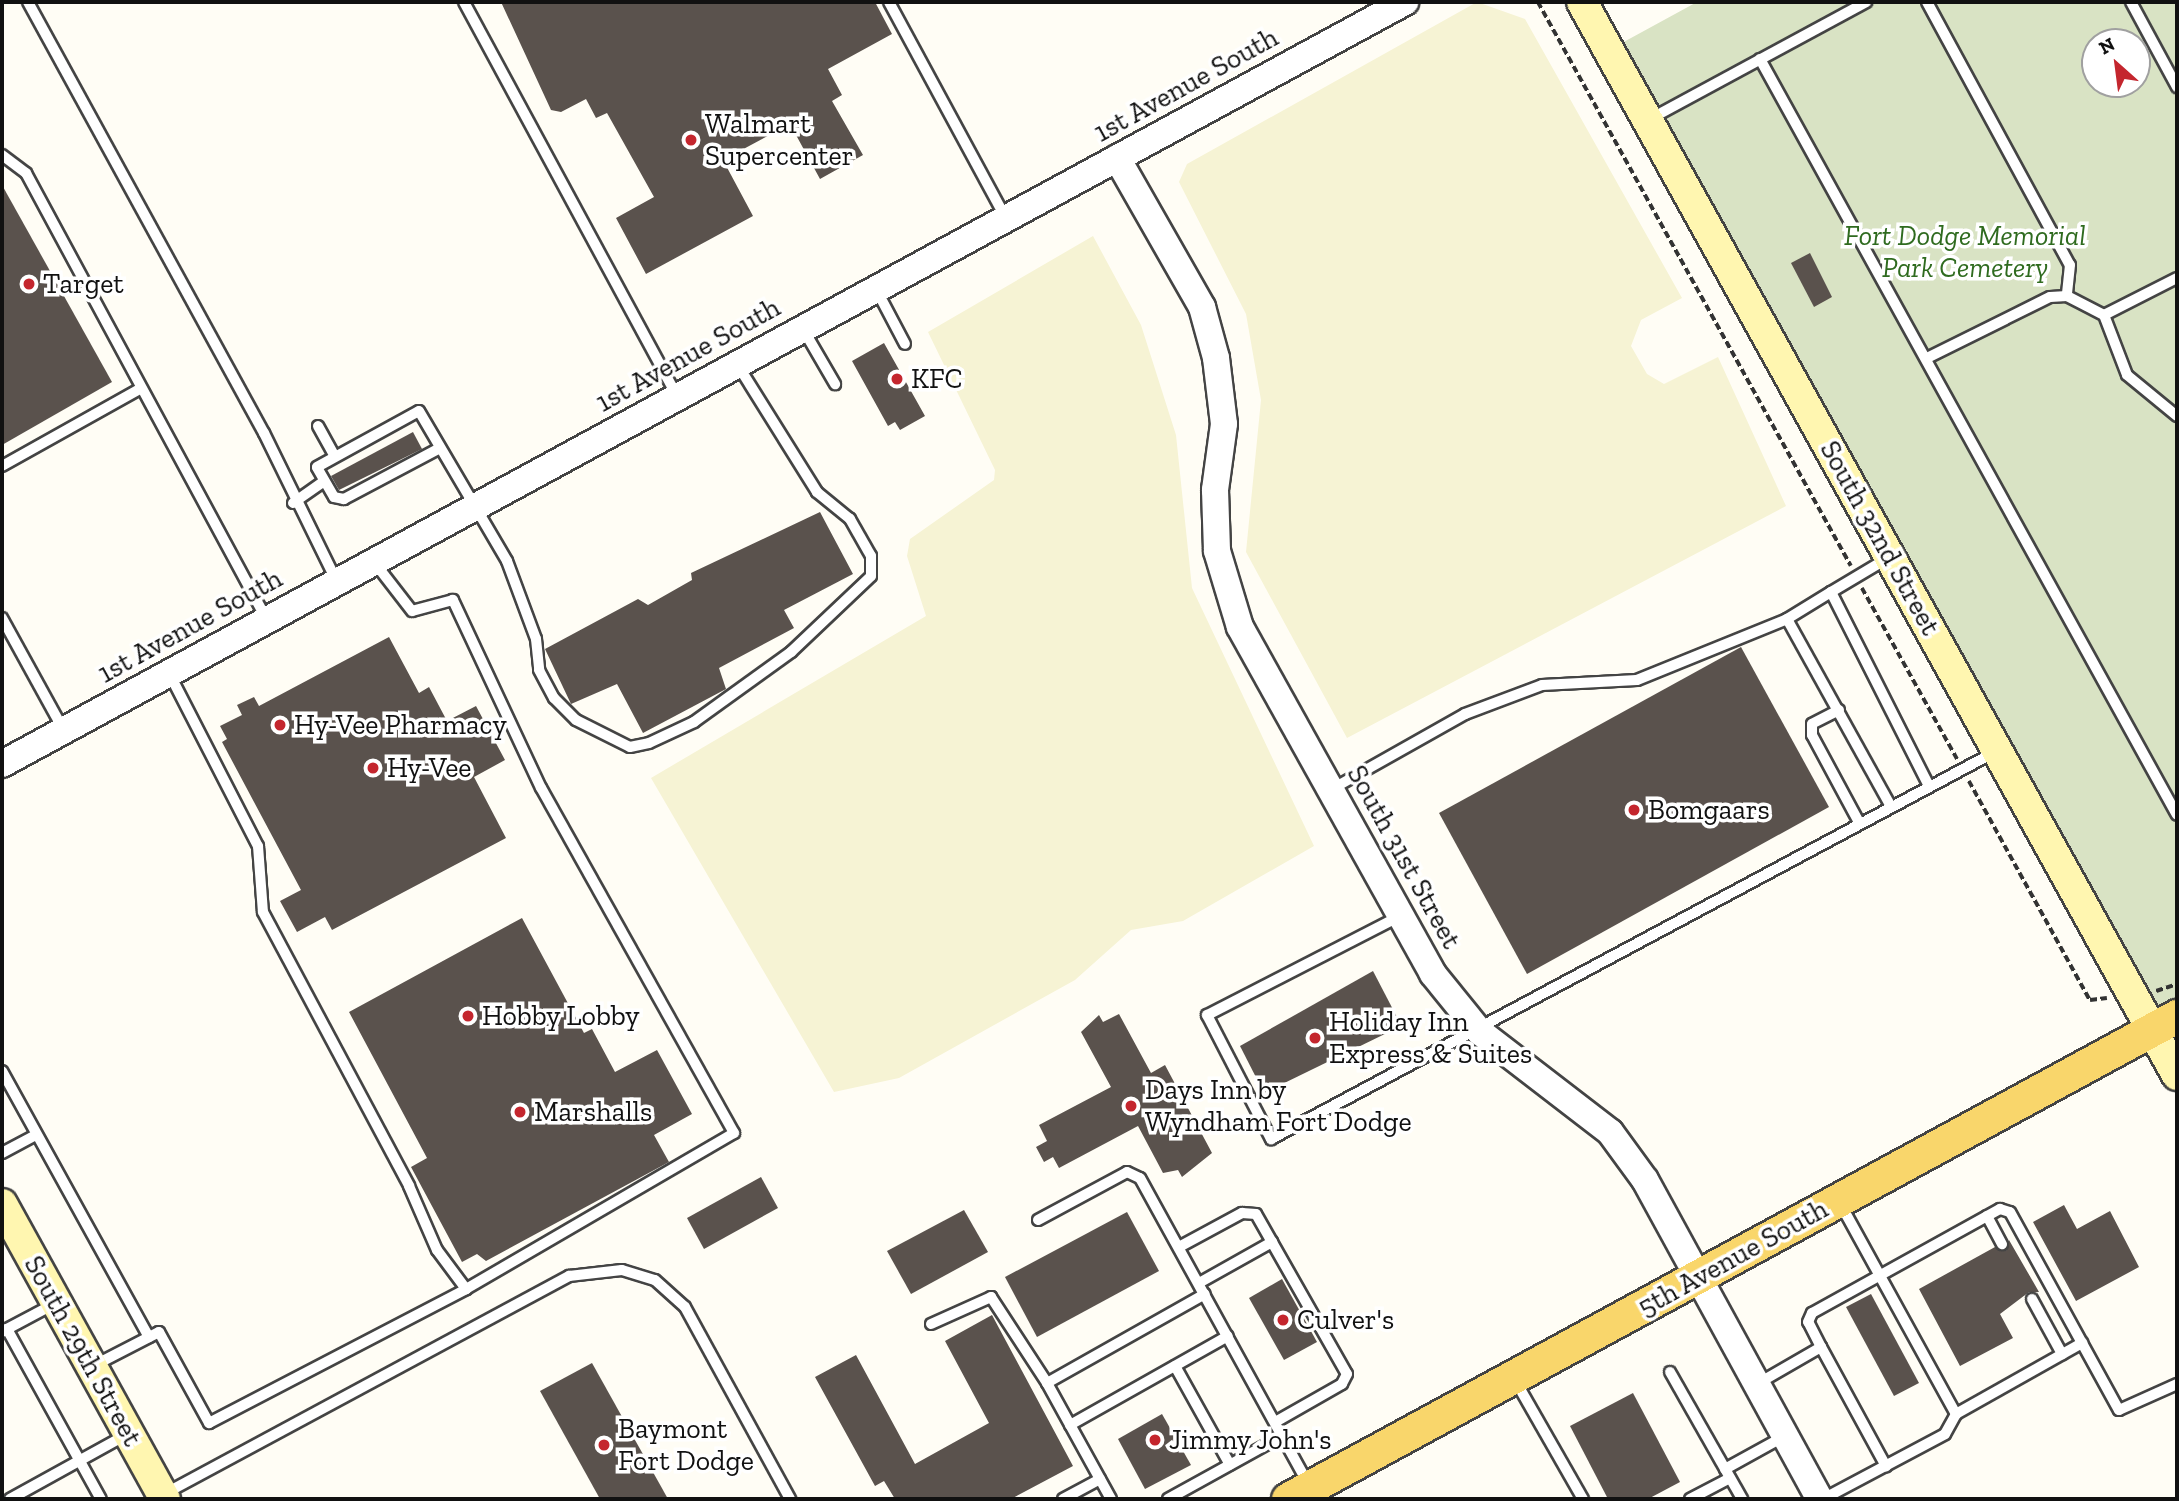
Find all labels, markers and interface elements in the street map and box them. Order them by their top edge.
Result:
street label: 1st Avenue South [1088,20,1284,150]
north arrow [2081,28,2151,98]
text: N [2095,32,2119,59]
place label: Walmart Supercenter [705,107,853,173]
marker: Walmart Supercenter [683,132,699,148]
park label: Fort Dodge Memorial Park Cemetery [1844,219,2086,285]
place label: Target [43,267,124,301]
marker: Target [21,276,37,292]
street label: 1st Avenue South [590,290,786,420]
place label: KFC [911,362,963,396]
marker: KFC [889,371,905,387]
street label: South 32nd Street [1813,435,1947,641]
street label: 1st Avenue South [92,561,288,691]
place label: Hy-Vee Pharmacy [294,708,507,742]
marker: Hy-Vee Pharmacy [272,717,288,733]
place label: Hy-Vee [387,751,471,785]
street label: South 31st Street [1340,759,1468,955]
marker: Hy-Vee [365,760,381,776]
place label: Bomgaars [1648,793,1770,827]
marker: Bomgaars [1626,802,1642,818]
place label: Hobby Lobby [482,999,640,1033]
place label: Holiday Inn Express & Suites [1329,1005,1532,1071]
marker: Hobby Lobby [460,1008,476,1024]
marker: Holiday Inn Express & Suites [1307,1030,1323,1046]
place label: Days Inn by Wyndham Fort Dodge [1145,1073,1412,1139]
place label: Marshalls [534,1095,652,1129]
marker: Days Inn by Wyndham Fort Dodge [1123,1098,1139,1114]
marker: Marshalls [512,1104,528,1120]
street label: 5th Avenue South [1632,1192,1834,1324]
street label: South 29th Street [17,1250,149,1452]
place label: Culver's [1297,1303,1394,1337]
marker: Culver's [1275,1312,1291,1328]
place label: Baymont Fort Dodge [618,1412,754,1478]
place label: Jimmy John's [1169,1423,1333,1457]
marker: Jimmy John's [1147,1432,1163,1448]
marker: Baymont Fort Dodge [596,1437,612,1453]

